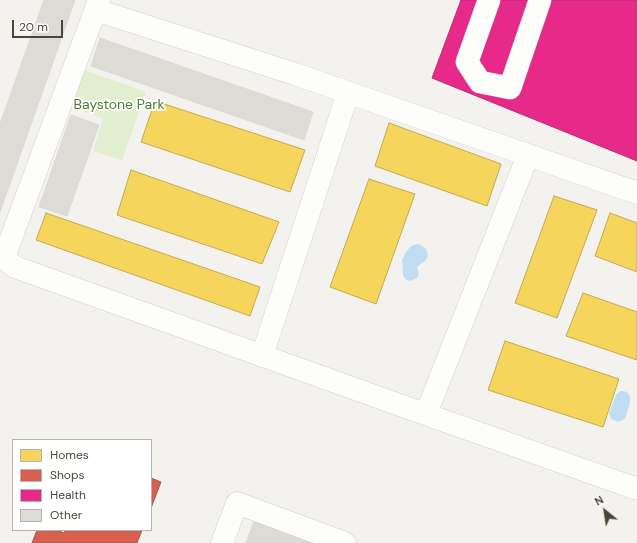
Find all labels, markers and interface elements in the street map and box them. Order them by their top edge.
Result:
scale bar [14,12,65,38]
text: 20 m [19,19,48,35]
park label: Baystone Park [74,97,164,113]
legend [12,439,152,531]
text: Homes [50,447,89,463]
text: Shops [50,467,85,483]
text: Health [50,487,86,503]
north arrow [585,491,625,531]
text: N [592,493,606,509]
text: Other [50,507,82,523]

